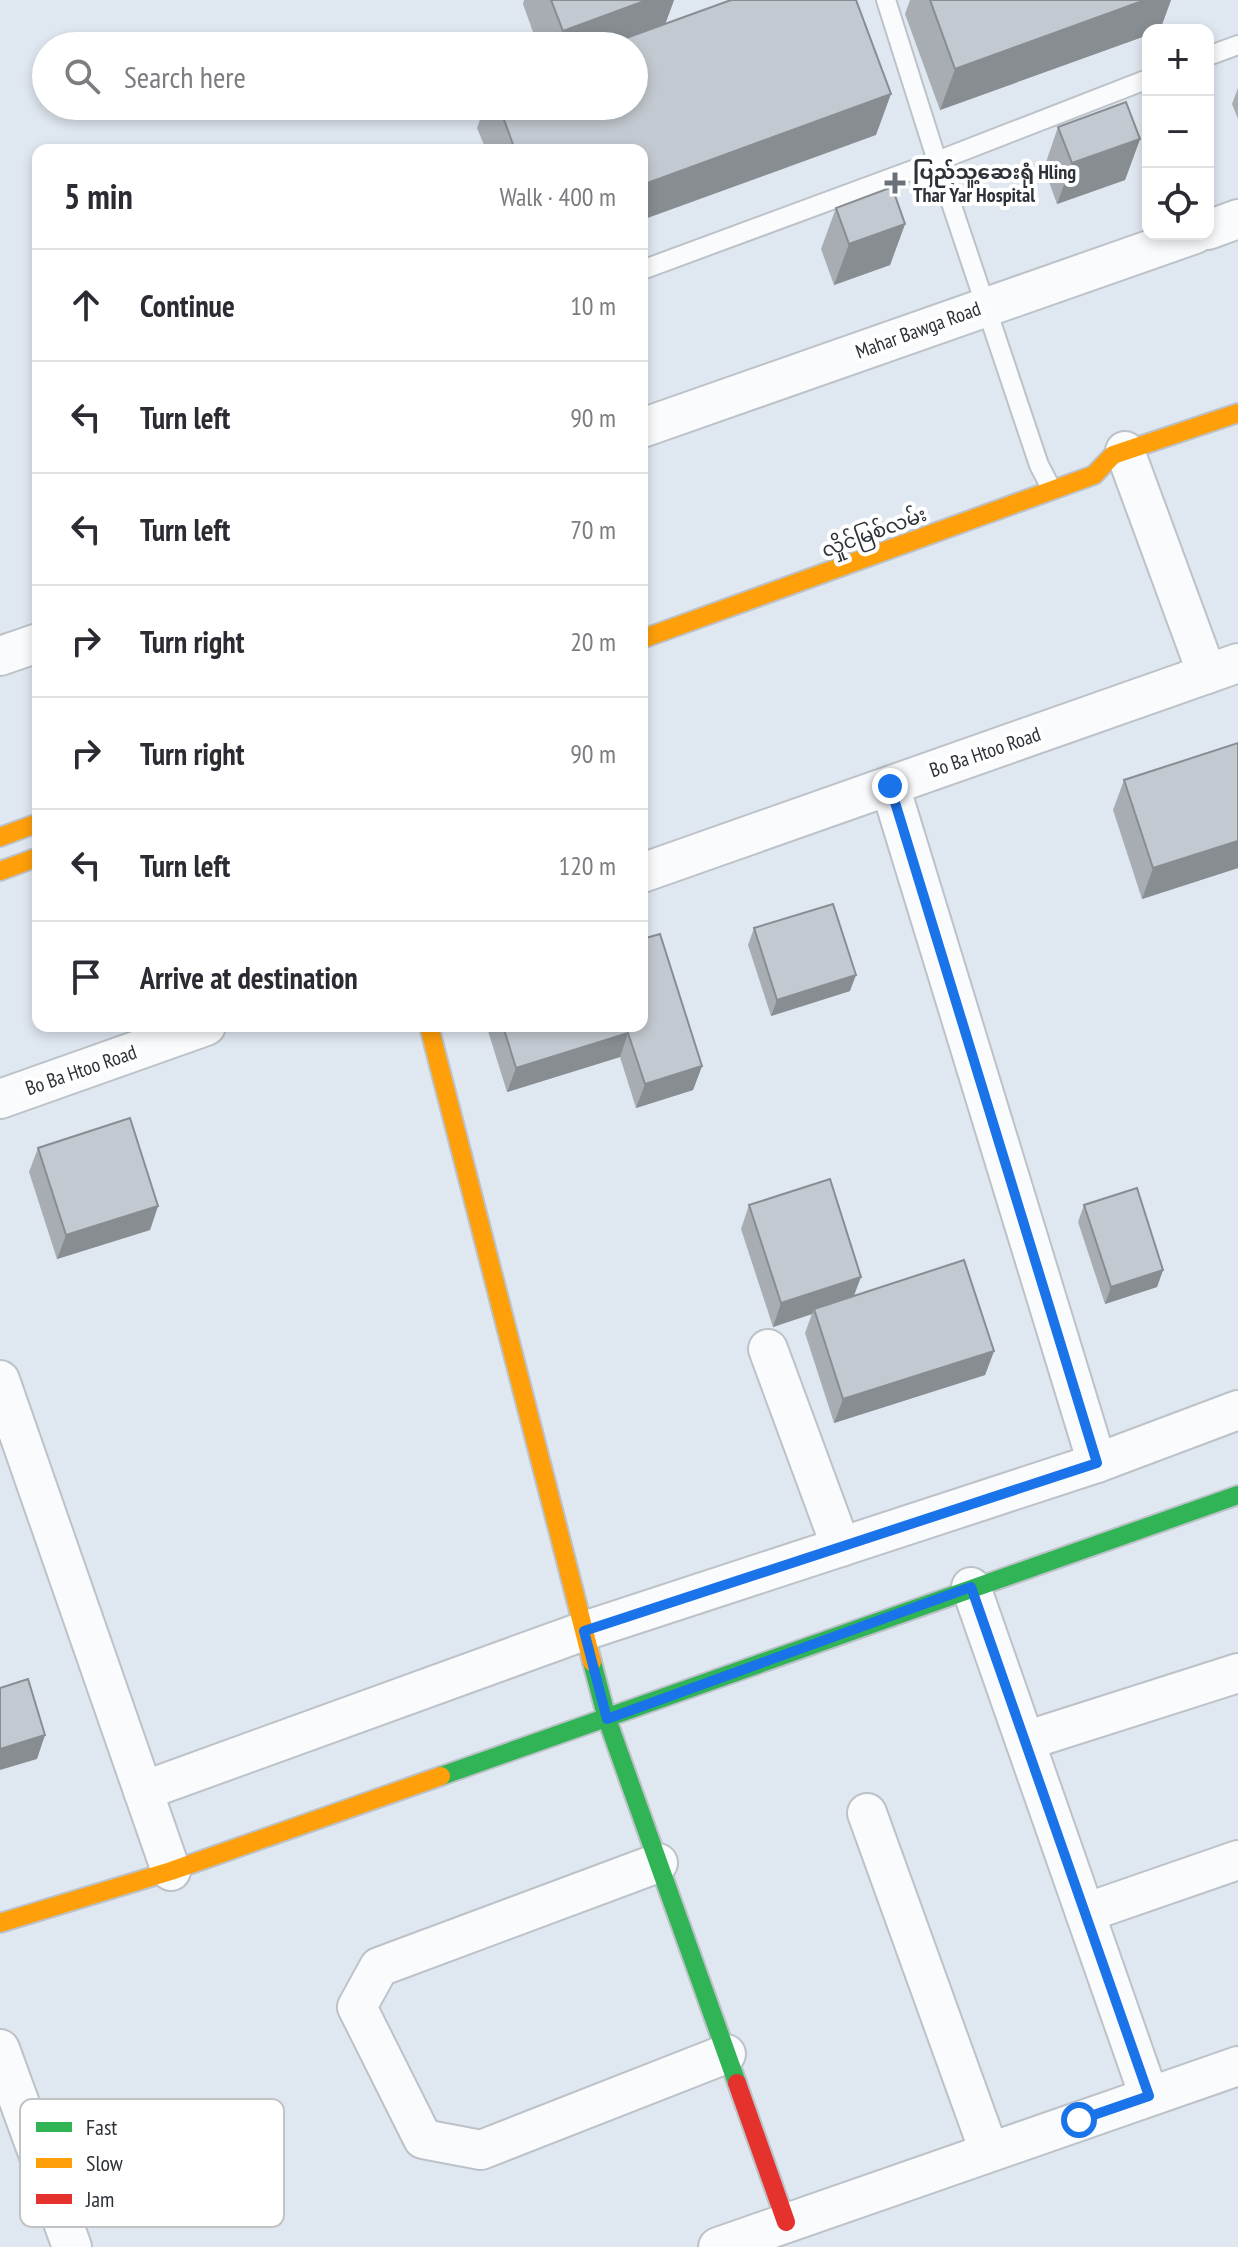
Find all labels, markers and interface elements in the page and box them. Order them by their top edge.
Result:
map controls [1142,24,1214,240]
button: + [1142,24,1214,96]
search box [32,32,648,120]
icon: search [60,54,104,98]
text: Search here [124,57,246,96]
button: − [1142,96,1214,168]
place label: ပြည်သူ့ဆေးရုံ Hling Thar Yar Hospital [913,159,1076,208]
button: locate [1142,168,1214,240]
marker: ပြည်သူ့ဆေးရုံ Hling Thar Yar Hospital [884,172,906,194]
text: 5 min [64,174,133,218]
text: Walk · 400 m [499,180,616,213]
icon: ahead [64,283,108,327]
text: Continue [140,286,235,325]
text: 10 m [570,289,616,322]
street label: Mahar Bawga Road [852,295,984,365]
icon: left [64,395,108,439]
text: Turn left [140,398,230,437]
text: 90 m [570,401,616,434]
street label: လှိုင်မြစ်လမ်း [817,500,931,566]
icon: left [64,507,108,551]
text: Turn left [140,510,230,549]
text: 70 m [570,513,616,546]
icon: right [64,619,108,663]
text: Turn right [140,622,244,661]
text: 20 m [570,625,616,658]
street label: Bo Ba Htoo Road [926,721,1044,783]
icon: right [64,731,108,775]
text: Turn right [140,734,244,773]
text: 90 m [570,737,616,770]
route end [872,768,908,804]
icon: left [64,843,108,887]
text: Turn left [140,846,230,885]
text: 120 m [558,849,616,882]
icon: arrive [64,955,108,999]
text: Arrive at destination [140,958,358,997]
street label: Bo Ba Htoo Road [22,1039,140,1101]
legend [20,2099,284,2227]
route start [1061,2102,1097,2138]
text: Fast [86,2113,117,2141]
text: Slow [86,2149,123,2177]
text: Jam [85,2185,114,2213]

